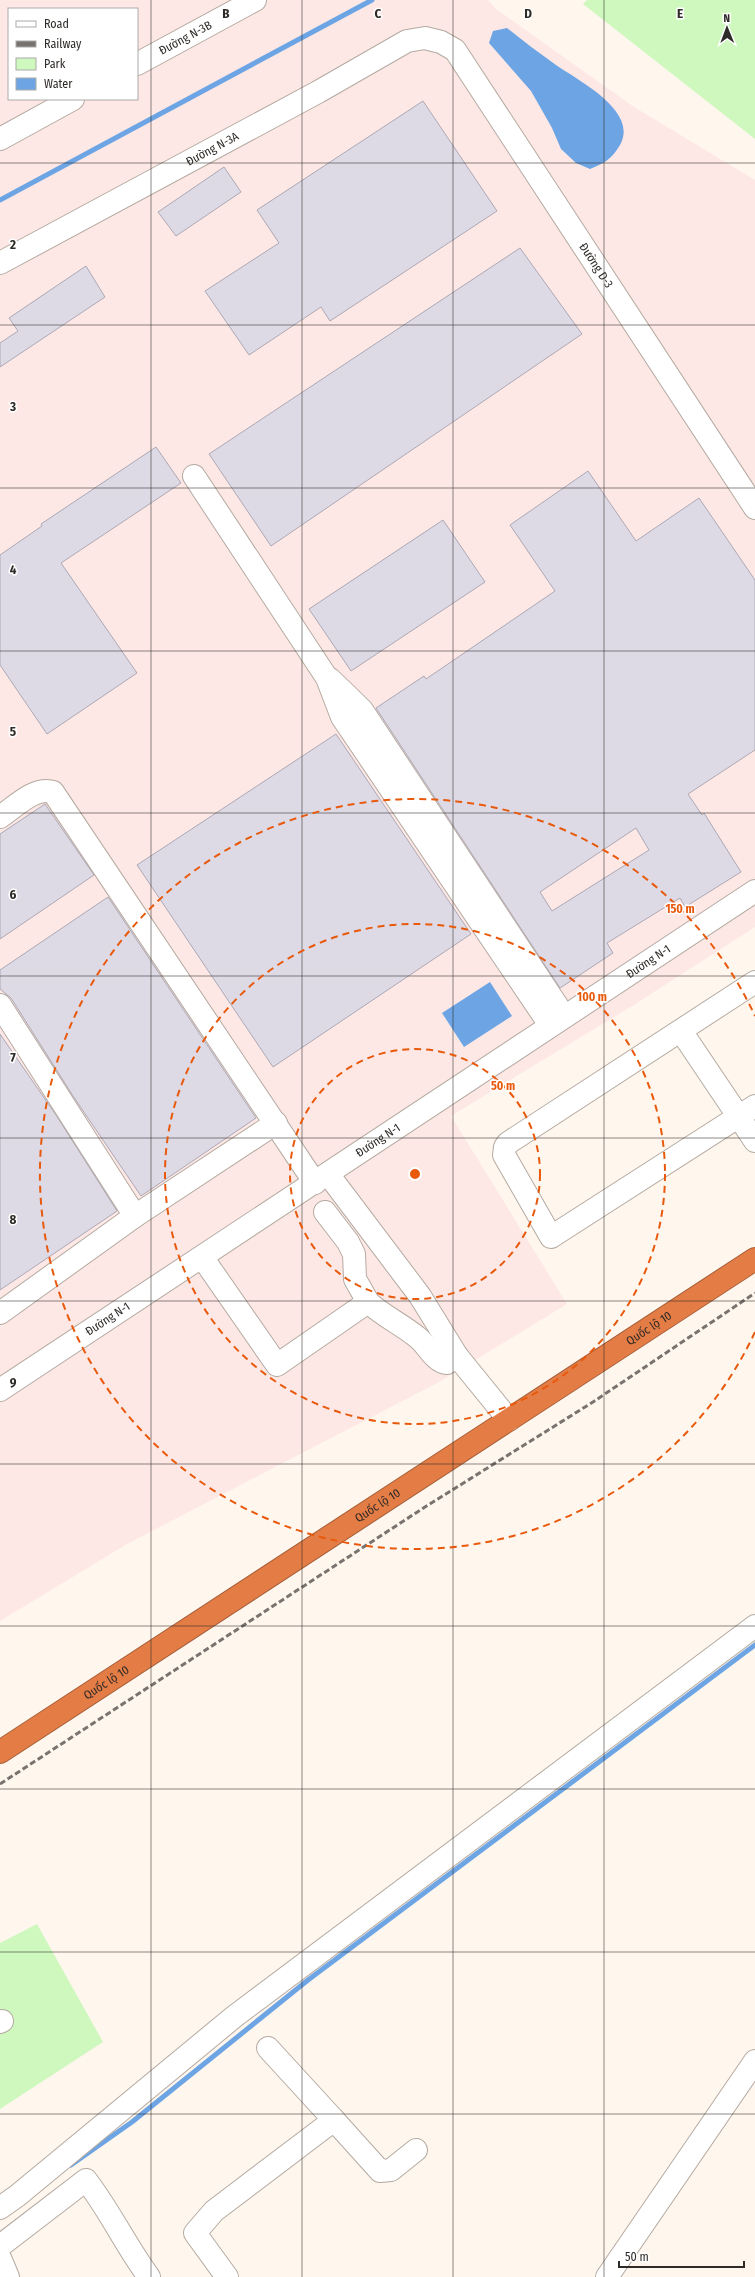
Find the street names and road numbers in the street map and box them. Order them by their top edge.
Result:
street label: Đường N-3B [157,18,214,58]
street label: Đường N-3A [184,129,242,169]
street label: Đường D-3 [576,240,616,291]
street label: Đường N-1 [623,942,673,981]
street label: Đường N-1 [353,1120,403,1160]
street label: Đường N-1 [83,1299,133,1339]
street label: Quốc lộ 10 [624,1308,674,1348]
street label: Quốc lộ 10 [352,1486,403,1525]
street label: Quốc lộ 10 [81,1663,132,1702]

